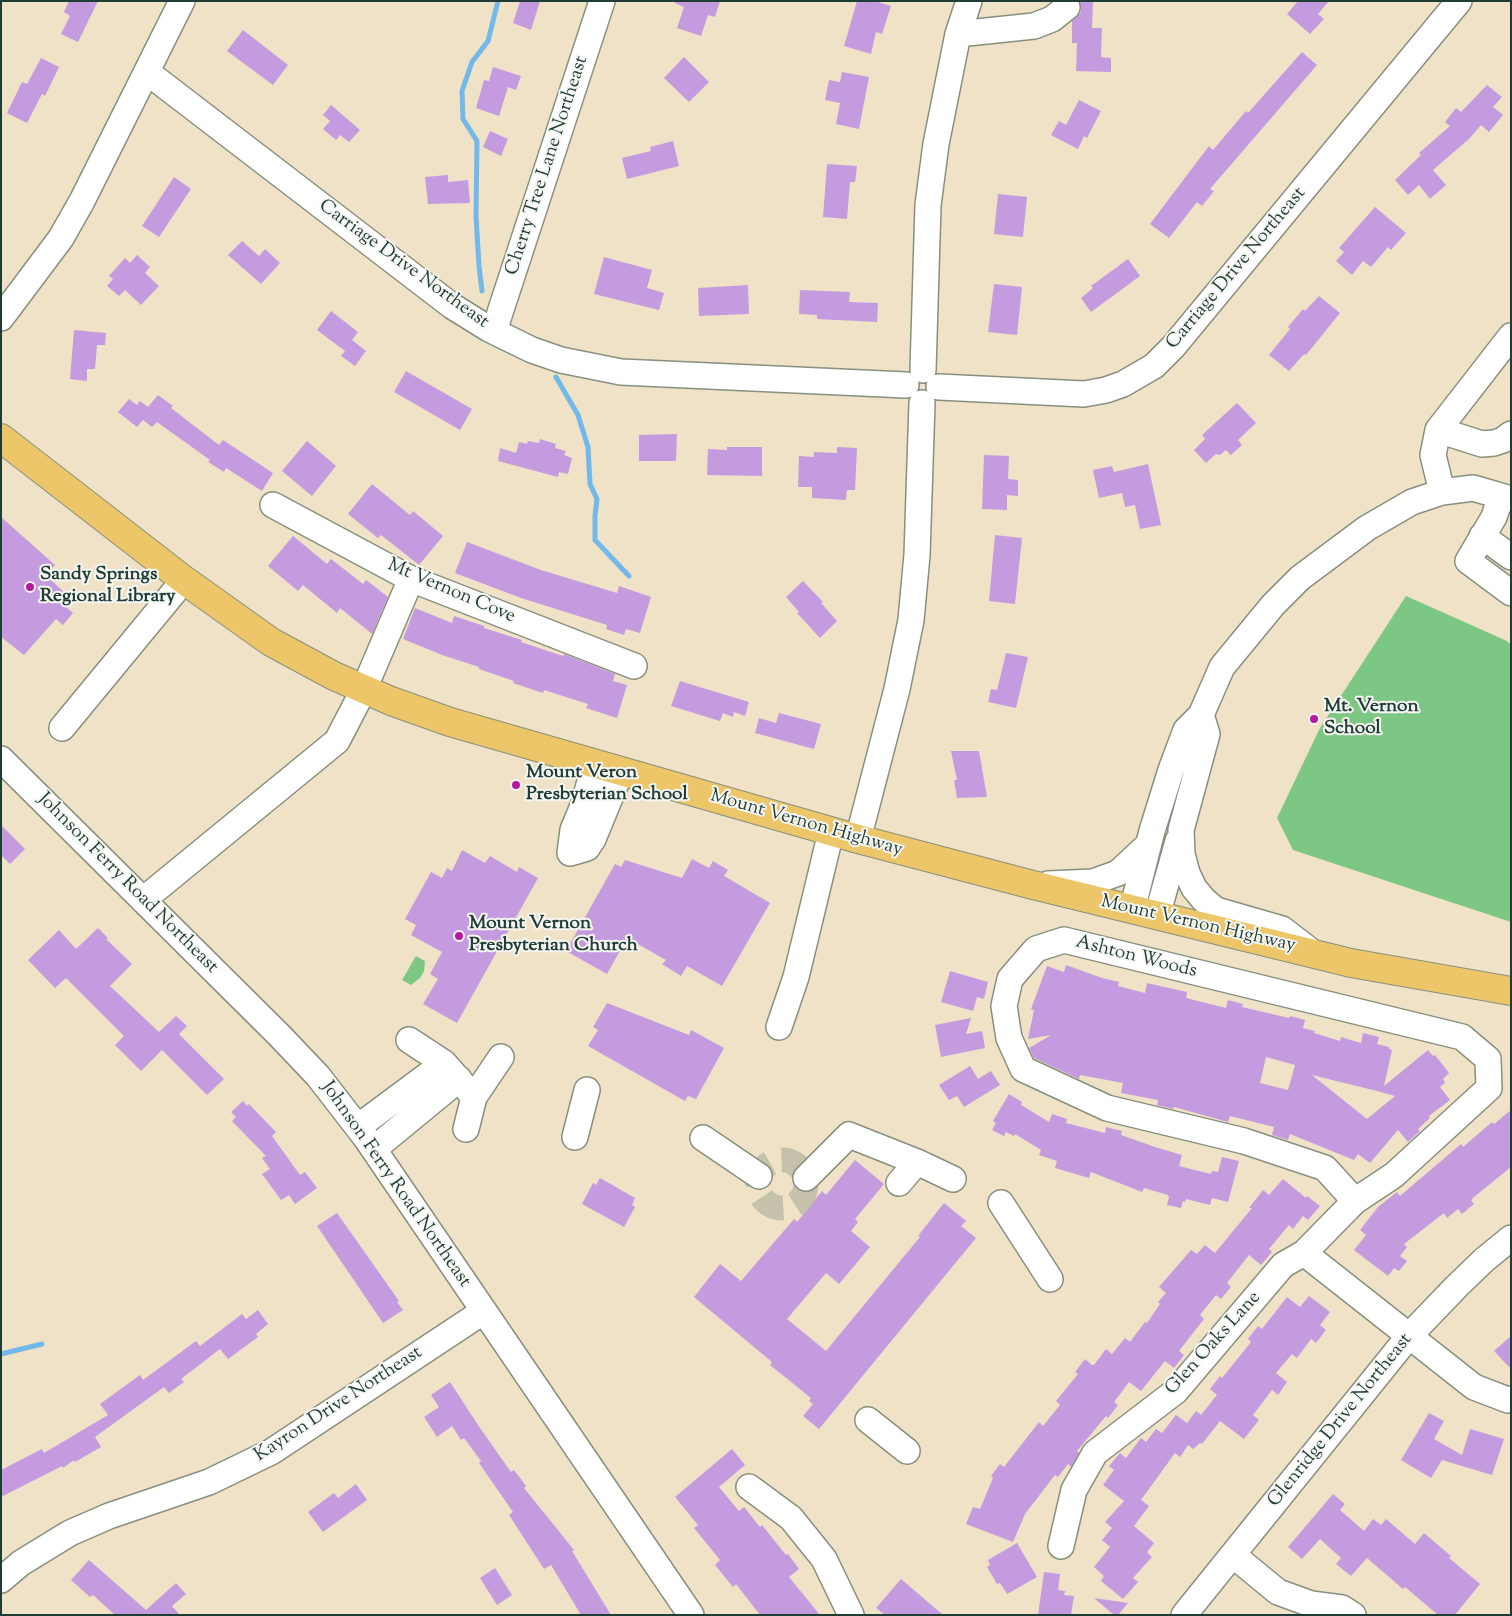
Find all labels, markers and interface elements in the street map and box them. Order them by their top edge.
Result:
street label: Cherry Tree Lane Northeast [502,54,594,278]
street label: Carriage Drive Northeast [1162,183,1312,355]
street label: Carriage Drive Northeast [313,196,493,334]
street label: Mt Vernon Cove [384,555,518,629]
place label: Sandy Springs Regional Library [40,565,176,609]
marker: Sandy Springs Regional Library [24,581,36,593]
place label: Mt. Vernon School [1324,697,1419,741]
marker: Mt. Vernon School [1308,713,1320,725]
place label: Mount Veron Presbyterian School [526,763,688,807]
marker: Mount Veron Presbyterian School [510,779,522,791]
street label: Mount Vernon Highway [707,786,905,862]
street label: Johnson Ferry Road Northeast [32,789,222,979]
street label: Mount Vernon Highway [1098,892,1298,958]
place label: Mount Vernon Presbyterian Church [469,914,638,958]
marker: Mount Vernon Presbyterian Church [453,930,465,942]
street label: Ashton Woods [1073,932,1199,984]
street label: Johnson Ferry Road Northeast [315,1078,475,1292]
street label: Glen Oaks Lane [1161,1287,1267,1401]
street label: Glenridge Drive Northeast [1264,1330,1418,1512]
street label: Kayron Drive Northeast [251,1342,427,1468]

